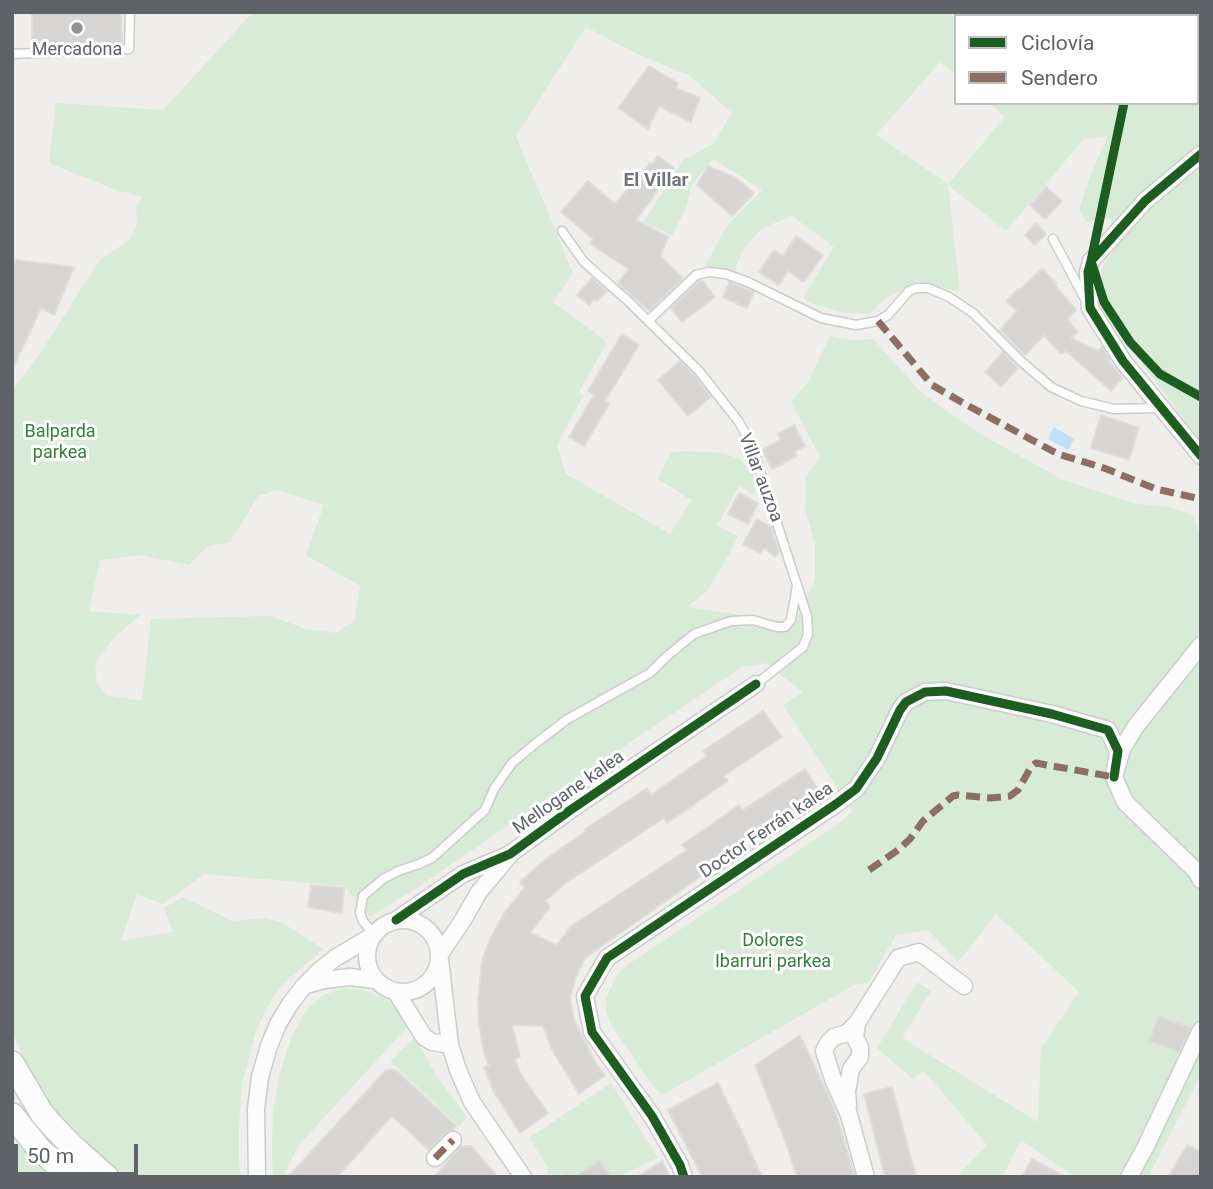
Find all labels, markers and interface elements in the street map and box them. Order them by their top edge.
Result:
legend [954,14,1199,105]
marker: Mercadona [69,20,85,36]
text: Ciclovía [1021,31,1095,55]
place label: Mercadona [32,39,122,61]
text: Sendero [1021,66,1098,90]
district label: El Villar [623,170,689,192]
park label: Balparda parkea [24,421,96,464]
street label: Villar auzoa [733,430,787,526]
street label: Mellogane kalea [509,747,629,839]
street label: Doctor Ferrán kalea [696,778,838,884]
park label: Dolores Ibarruri parkea [715,930,831,972]
scale bar [18,1130,142,1174]
text: 50 m [27,1144,74,1168]

